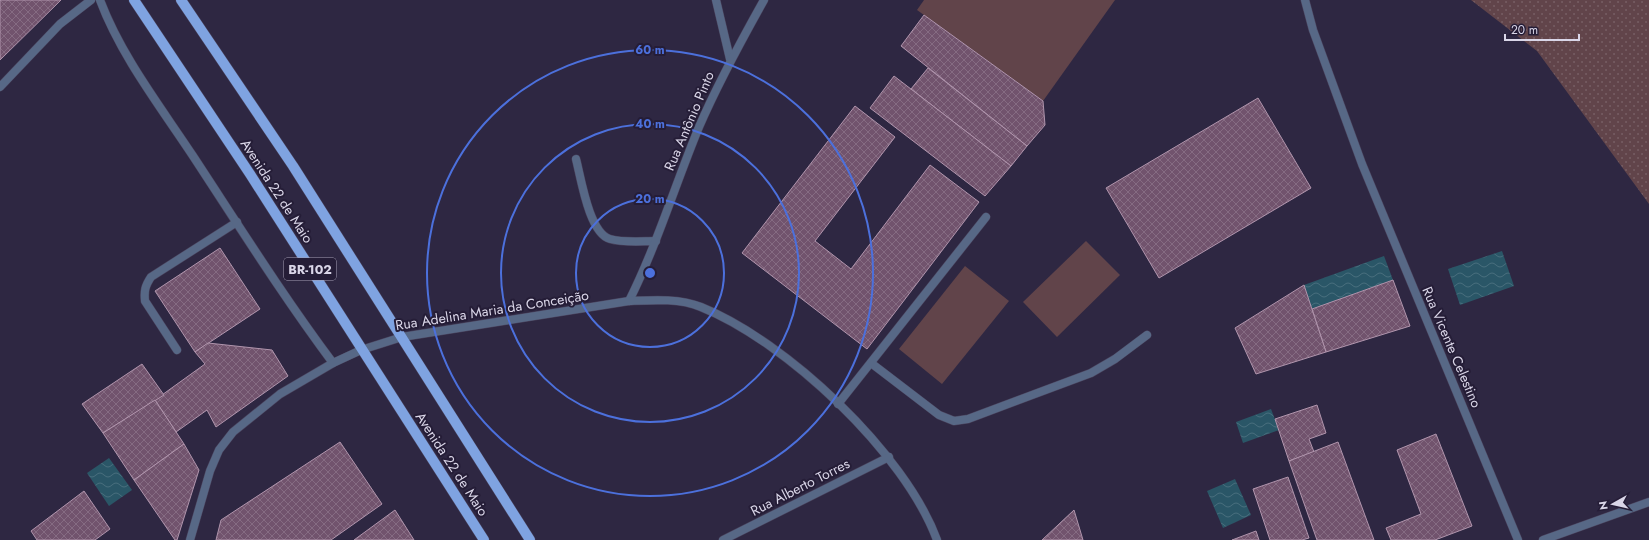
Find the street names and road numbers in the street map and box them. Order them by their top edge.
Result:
street label: Rua Antônio Pinto [659,68,719,174]
street label: Avenida 22 de Maio [236,135,318,247]
road number: BR-102 [284,258,336,280]
street label: Rua Vicente Celestino [1417,283,1487,411]
street label: Rua Adelina Maria da Conceição [394,285,590,335]
street label: Avenida 22 de Maio [411,408,493,520]
street label: Rua Alberto Torres [747,453,853,521]

